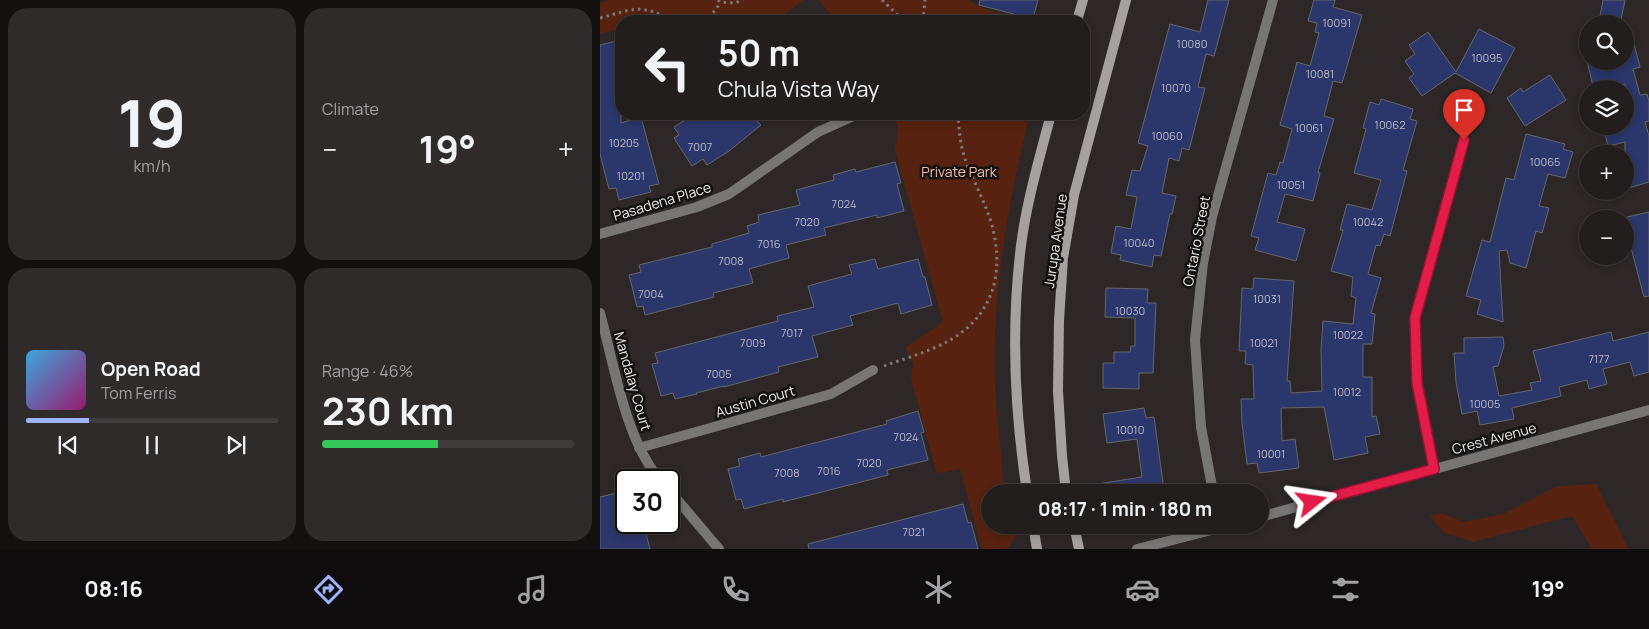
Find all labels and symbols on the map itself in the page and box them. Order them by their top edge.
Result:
house number: 10091 [1323,15,1351,30]
house number: 10080 [1177,36,1207,51]
house number: 10095 [1472,50,1502,65]
house number: 10081 [1306,66,1334,81]
house number: 10070 [1161,80,1191,95]
pin [1443,89,1485,140]
house number: 10062 [1375,117,1405,132]
house number: 10061 [1295,120,1323,135]
house number: 10060 [1151,128,1183,143]
house number: 10205 [609,135,639,150]
house number: 7007 [688,139,712,154]
house number: 10065 [1530,154,1560,169]
park label: Private Park [921,162,998,181]
house number: 10201 [617,168,645,183]
street label: Pasadena Place [611,177,713,225]
house number: 10051 [1277,177,1305,192]
street label: Jurupa Avenue [1039,193,1071,289]
street label: Ontario Street [1178,193,1214,288]
house number: 7024 [832,196,856,211]
house number: 7020 [794,214,820,229]
house number: 10042 [1353,214,1383,229]
house number: 10040 [1124,235,1154,250]
house number: 7016 [757,236,781,251]
house number: 7008 [718,253,744,268]
house number: 7004 [638,286,664,301]
house number: 10031 [1253,291,1281,306]
house number: 10030 [1115,303,1145,318]
house number: 7017 [781,325,803,340]
house number: 10022 [1333,327,1363,342]
street label: Mandalay Court [610,329,656,433]
house number: 7009 [740,335,766,350]
house number: 10021 [1250,335,1278,350]
house number: 7177 [1588,351,1610,366]
house number: 7005 [706,366,732,381]
street label: Austin Court [713,380,797,421]
house number: 10012 [1333,384,1361,399]
house number: 10005 [1470,396,1500,411]
street label: Crest Avenue [1450,418,1538,458]
house number: 10010 [1116,422,1144,437]
house number: 7024 [894,429,918,444]
house number: 10001 [1257,446,1285,461]
house number: 7020 [856,455,882,470]
house number: 7016 [817,463,841,478]
house number: 7008 [774,465,800,480]
speed limit sign: 30 [615,469,680,534]
position arrow [1285,475,1337,527]
house number: 7021 [903,524,925,539]

